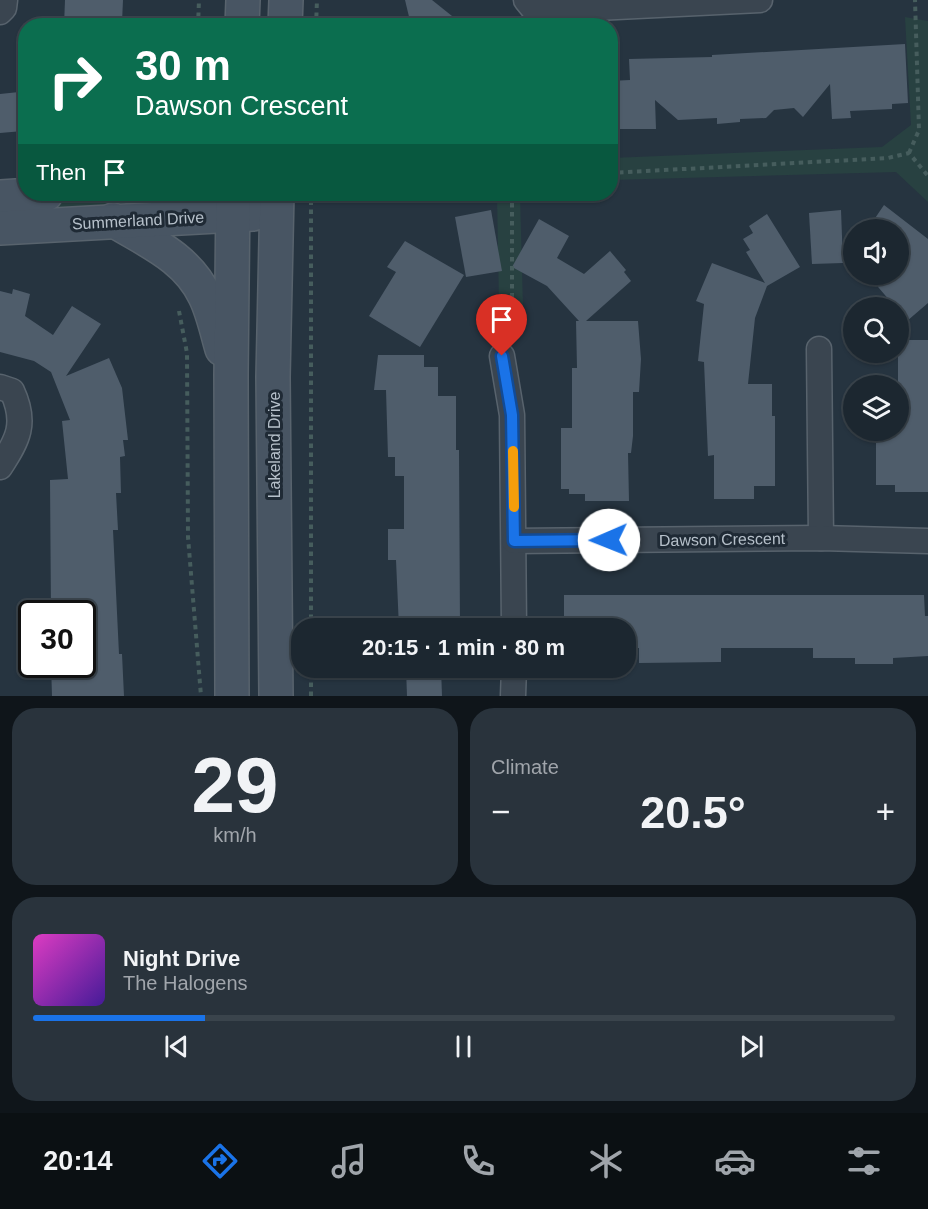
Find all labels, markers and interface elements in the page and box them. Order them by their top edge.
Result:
icon: right [36,42,114,120]
text: 30 m [135,42,231,89]
text: Dawson Crescent [135,91,348,121]
icon: arrive [98,156,131,189]
text: Then [36,160,86,185]
street label: Summerland Drive [71,209,205,232]
map controls [843,219,909,441]
button: sound [843,219,909,285]
pin [476,294,527,356]
button: search [843,297,909,363]
icon: arrive [485,303,518,336]
button: layers [843,375,909,441]
street label: Lakeland Drive [266,392,283,498]
position arrow [577,508,641,572]
street label: Dawson Crescent [659,530,786,549]
speed limit sign: 30 [18,600,96,678]
text: 20:15 · 1 min · 80 m [362,635,565,660]
text: 29 [192,741,278,829]
text: Climate [491,756,559,778]
text: 20.5° [640,787,746,838]
text: − [491,793,510,830]
text: + [876,793,895,830]
text: km/h [213,824,257,846]
text: Night Drive [123,946,240,971]
text: The Halogens [123,972,248,994]
icon: previous [160,1030,193,1063]
icon: pause [447,1030,480,1063]
icon: next [735,1030,768,1063]
icon: directions [199,1140,241,1182]
icon: music [328,1140,370,1182]
icon: phone [457,1140,499,1182]
icon: climate [585,1140,627,1182]
icon: car [714,1140,756,1182]
icon: filters [843,1140,885,1182]
text: 20:14 [43,1146,112,1176]

